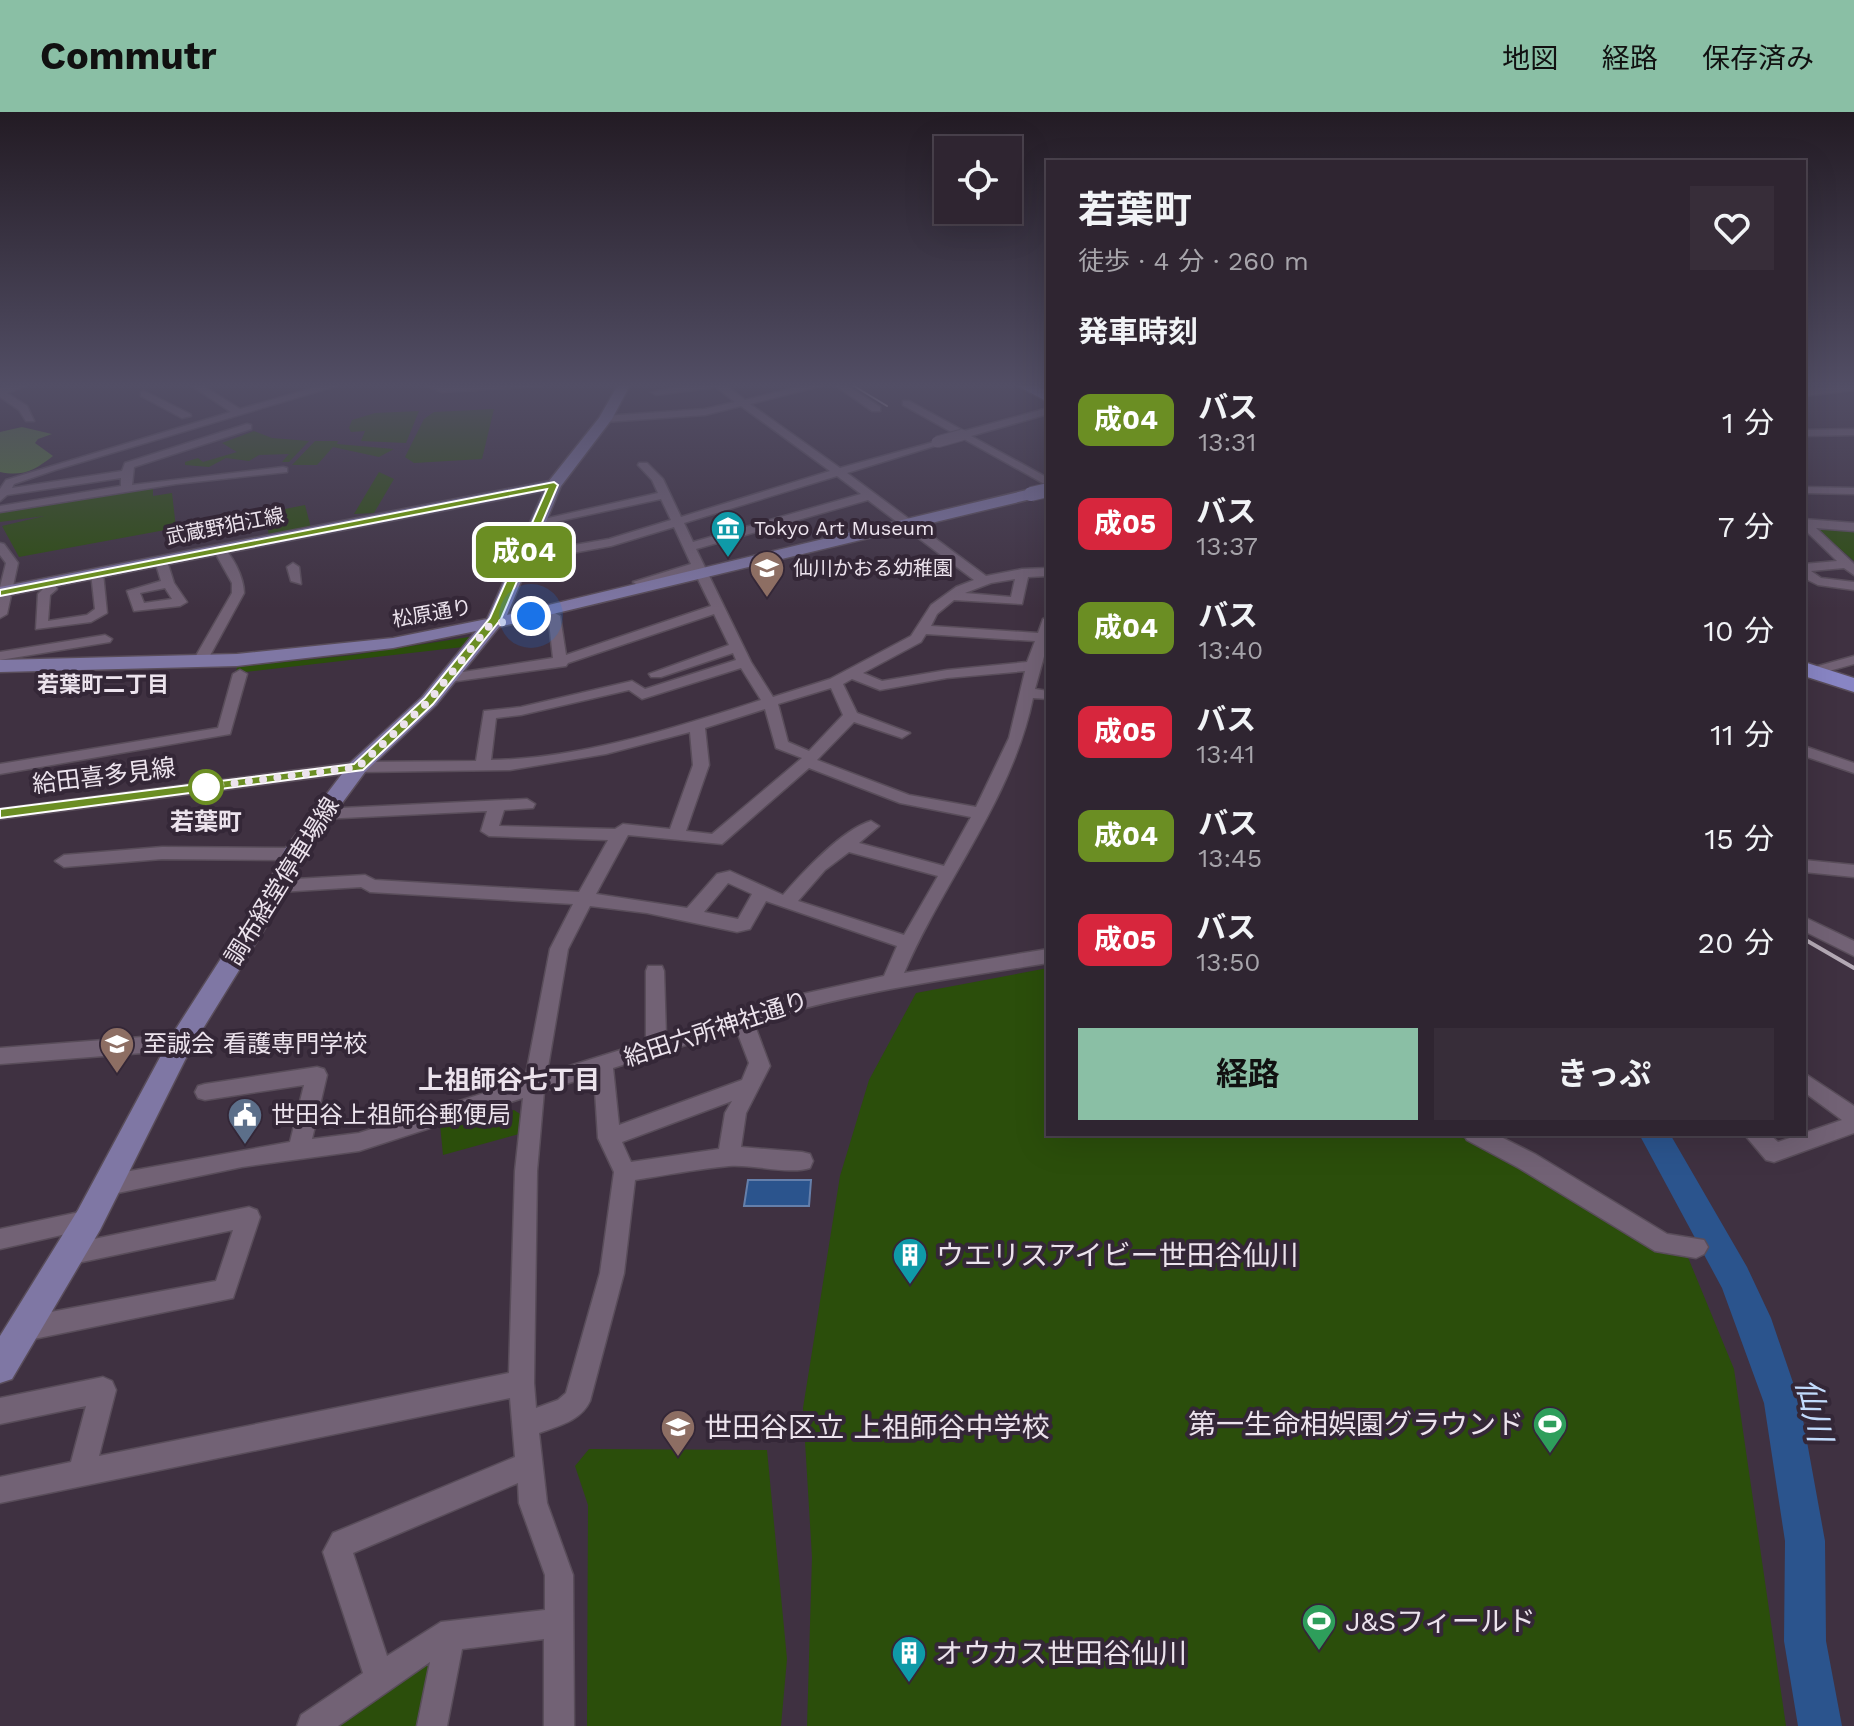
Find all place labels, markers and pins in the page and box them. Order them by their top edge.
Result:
museum icon: Tokyo Art Museum [709,509,747,559]
place label: Tokyo Art Museum [754,516,934,540]
school or university icon: 仙川かおる幼稚園 [748,549,786,599]
place label: 仙川かおる幼稚園 [793,556,953,580]
marker: 若葉町 [189,770,223,804]
place label: 若葉町 [170,808,242,836]
school or university icon: 至誠会 看護専門学校 [98,1025,136,1075]
place label: 至誠会 看護専門学校 [143,1030,367,1058]
public building icon: 世田谷上祖師谷郵便局 [226,1096,264,1146]
place label: 世田谷上祖師谷郵便局 [271,1101,511,1129]
building icon: ウエリスアイビー世田谷仙川 [891,1236,929,1286]
place label: ウエリスアイビー世田谷仙川 [936,1239,1299,1272]
sports icon: 第一生命相娯園グラウンド [1531,1405,1569,1455]
school or university icon: 世田谷区立 上祖師谷中学校 [659,1408,697,1458]
place label: 第一生命相娯園グラウンド [1188,1408,1524,1441]
place label: 世田谷区立 上祖師谷中学校 [704,1411,1050,1444]
sports icon: J&Sフィールド [1300,1602,1338,1652]
place label: J&Sフィールド [1345,1605,1536,1638]
building icon: オウカス世田谷仙川 [890,1634,928,1684]
place label: オウカス世田谷仙川 [935,1637,1187,1670]

